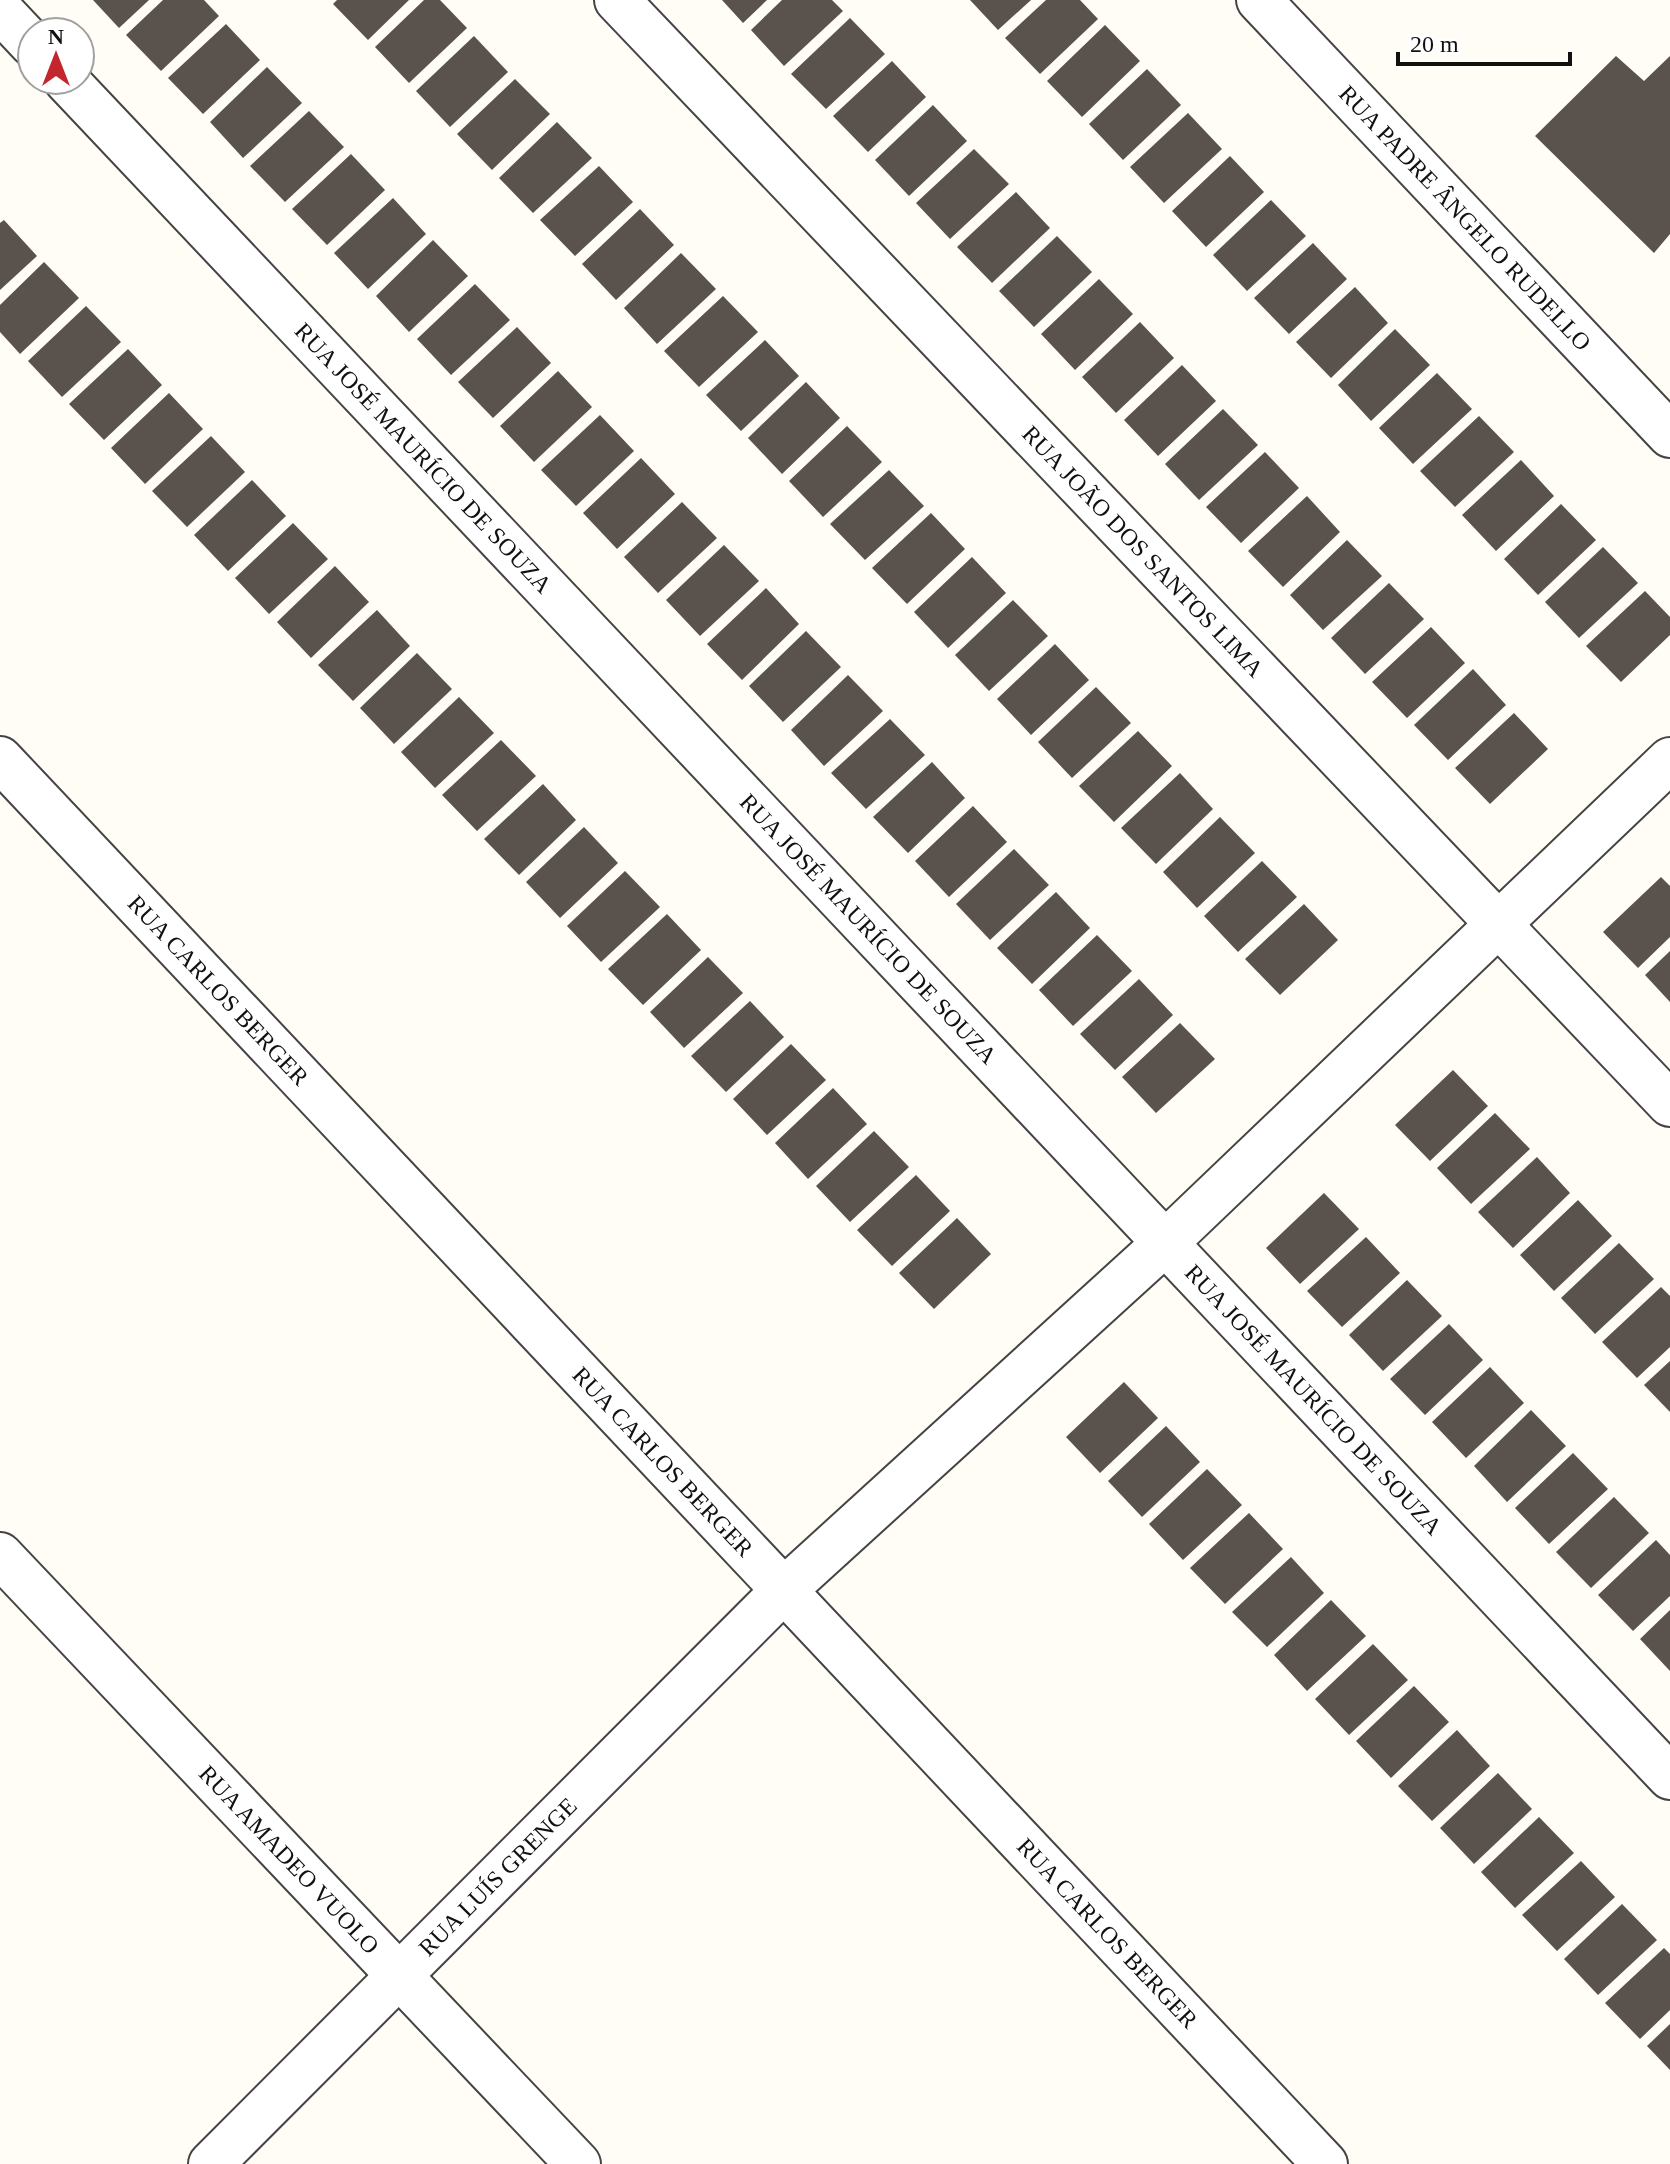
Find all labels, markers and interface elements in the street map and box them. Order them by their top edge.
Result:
north arrow [16,16,96,96]
scale bar [1398,16,1570,66]
text: N [48,24,64,49]
text: 20 m [1410,31,1459,57]
street label: RUA PADRE ÂNGELO RUDELLO [1334,80,1596,356]
street label: RUA JOSÉ MAURÍCIO DE SOUZA [290,318,557,599]
street label: RUA JOÃO DOS SANTOS LIMA [1017,420,1269,683]
street label: RUA JOSÉ MAURÍCIO DE SOUZA [735,789,1002,1070]
street label: RUA CARLOS BERGER [123,890,314,1091]
street label: RUA JOSÉ MAURÍCIO DE SOUZA [1180,1259,1448,1541]
street label: RUA CARLOS BERGER [567,1362,758,1562]
street label: RUA AMADEO VUOLO [194,1760,384,1959]
street label: RUA LUÍS GRENGE [414,1792,582,1961]
street label: RUA CARLOS BERGER [1012,1833,1203,2033]

